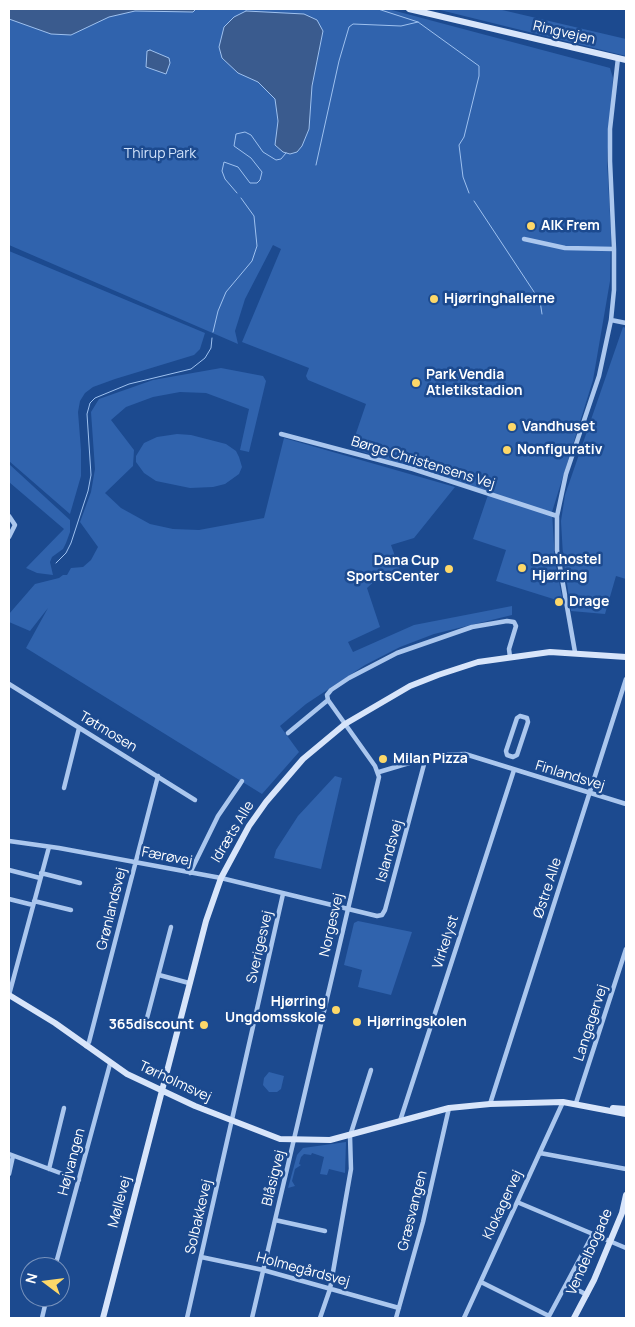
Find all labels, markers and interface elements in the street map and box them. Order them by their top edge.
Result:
street label: Ringvejen [531,18,597,48]
park label: Thirup Park [124,146,196,162]
place label: AIK Frem [541,218,600,234]
marker: AIK Frem [525,220,537,232]
place label: Hjørringhallerne [444,291,555,307]
marker: Hjørringhallerne [428,293,440,305]
place label: Park Vendia Atletikstadion [426,367,523,400]
marker: Park Vendia Atletikstadion [410,377,422,389]
place label: Vandhuset [522,419,595,435]
marker: Vandhuset [506,421,518,433]
street label: Børge Christensens Vej [349,433,497,493]
place label: Nonfigurativ [517,442,602,458]
marker: Nonfigurativ [501,444,513,456]
place label: Danhostel Hjørring [532,552,601,584]
place label: Dana Cup SportsCenter [346,553,439,586]
marker: Danhostel Hjørring [516,562,528,574]
marker: Dana Cup SportsCenter [443,563,455,575]
place label: Drage [569,594,609,610]
marker: Drage [553,596,565,608]
street label: Tøtmosen [76,708,140,756]
place label: Milan Pizza [393,751,468,767]
marker: Milan Pizza [377,753,389,765]
street label: Finlandsvej [533,757,607,795]
street label: Idræts Alle [208,798,258,866]
street label: Islandsvej [373,818,407,884]
street label: Færøvej [140,844,194,870]
street label: Østre Alle [530,856,566,920]
street label: Grønlandsvej [94,866,130,952]
street label: Norgesvej [317,892,347,958]
street label: Sverigesvej [243,909,277,985]
street label: Virkelyst [430,913,462,971]
street label: Langagervej [571,983,611,1063]
place label: Hjørring Ungdomsskole [225,994,326,1026]
marker: Hjørring Ungdomsskole [330,1004,342,1016]
place label: Hjørringskolen [367,1014,467,1030]
marker: Hjørringskolen [351,1016,363,1028]
place label: 365discount [109,1017,194,1033]
marker: 365discount [198,1019,210,1031]
street label: Tørholmsvej [136,1058,214,1106]
street label: Højvangen [55,1127,89,1197]
street label: Blåsigvej [259,1148,289,1208]
street label: Klokagervej [480,1168,526,1242]
street label: Græsvangen [395,1169,431,1253]
street label: Møllevej [105,1174,135,1230]
street label: Solbakkevej [182,1178,216,1256]
street label: Vendelbogade [563,1206,617,1298]
street label: Holmegårdsvej [254,1249,352,1291]
north arrow [20,1257,70,1307]
text: N [21,1271,41,1286]

